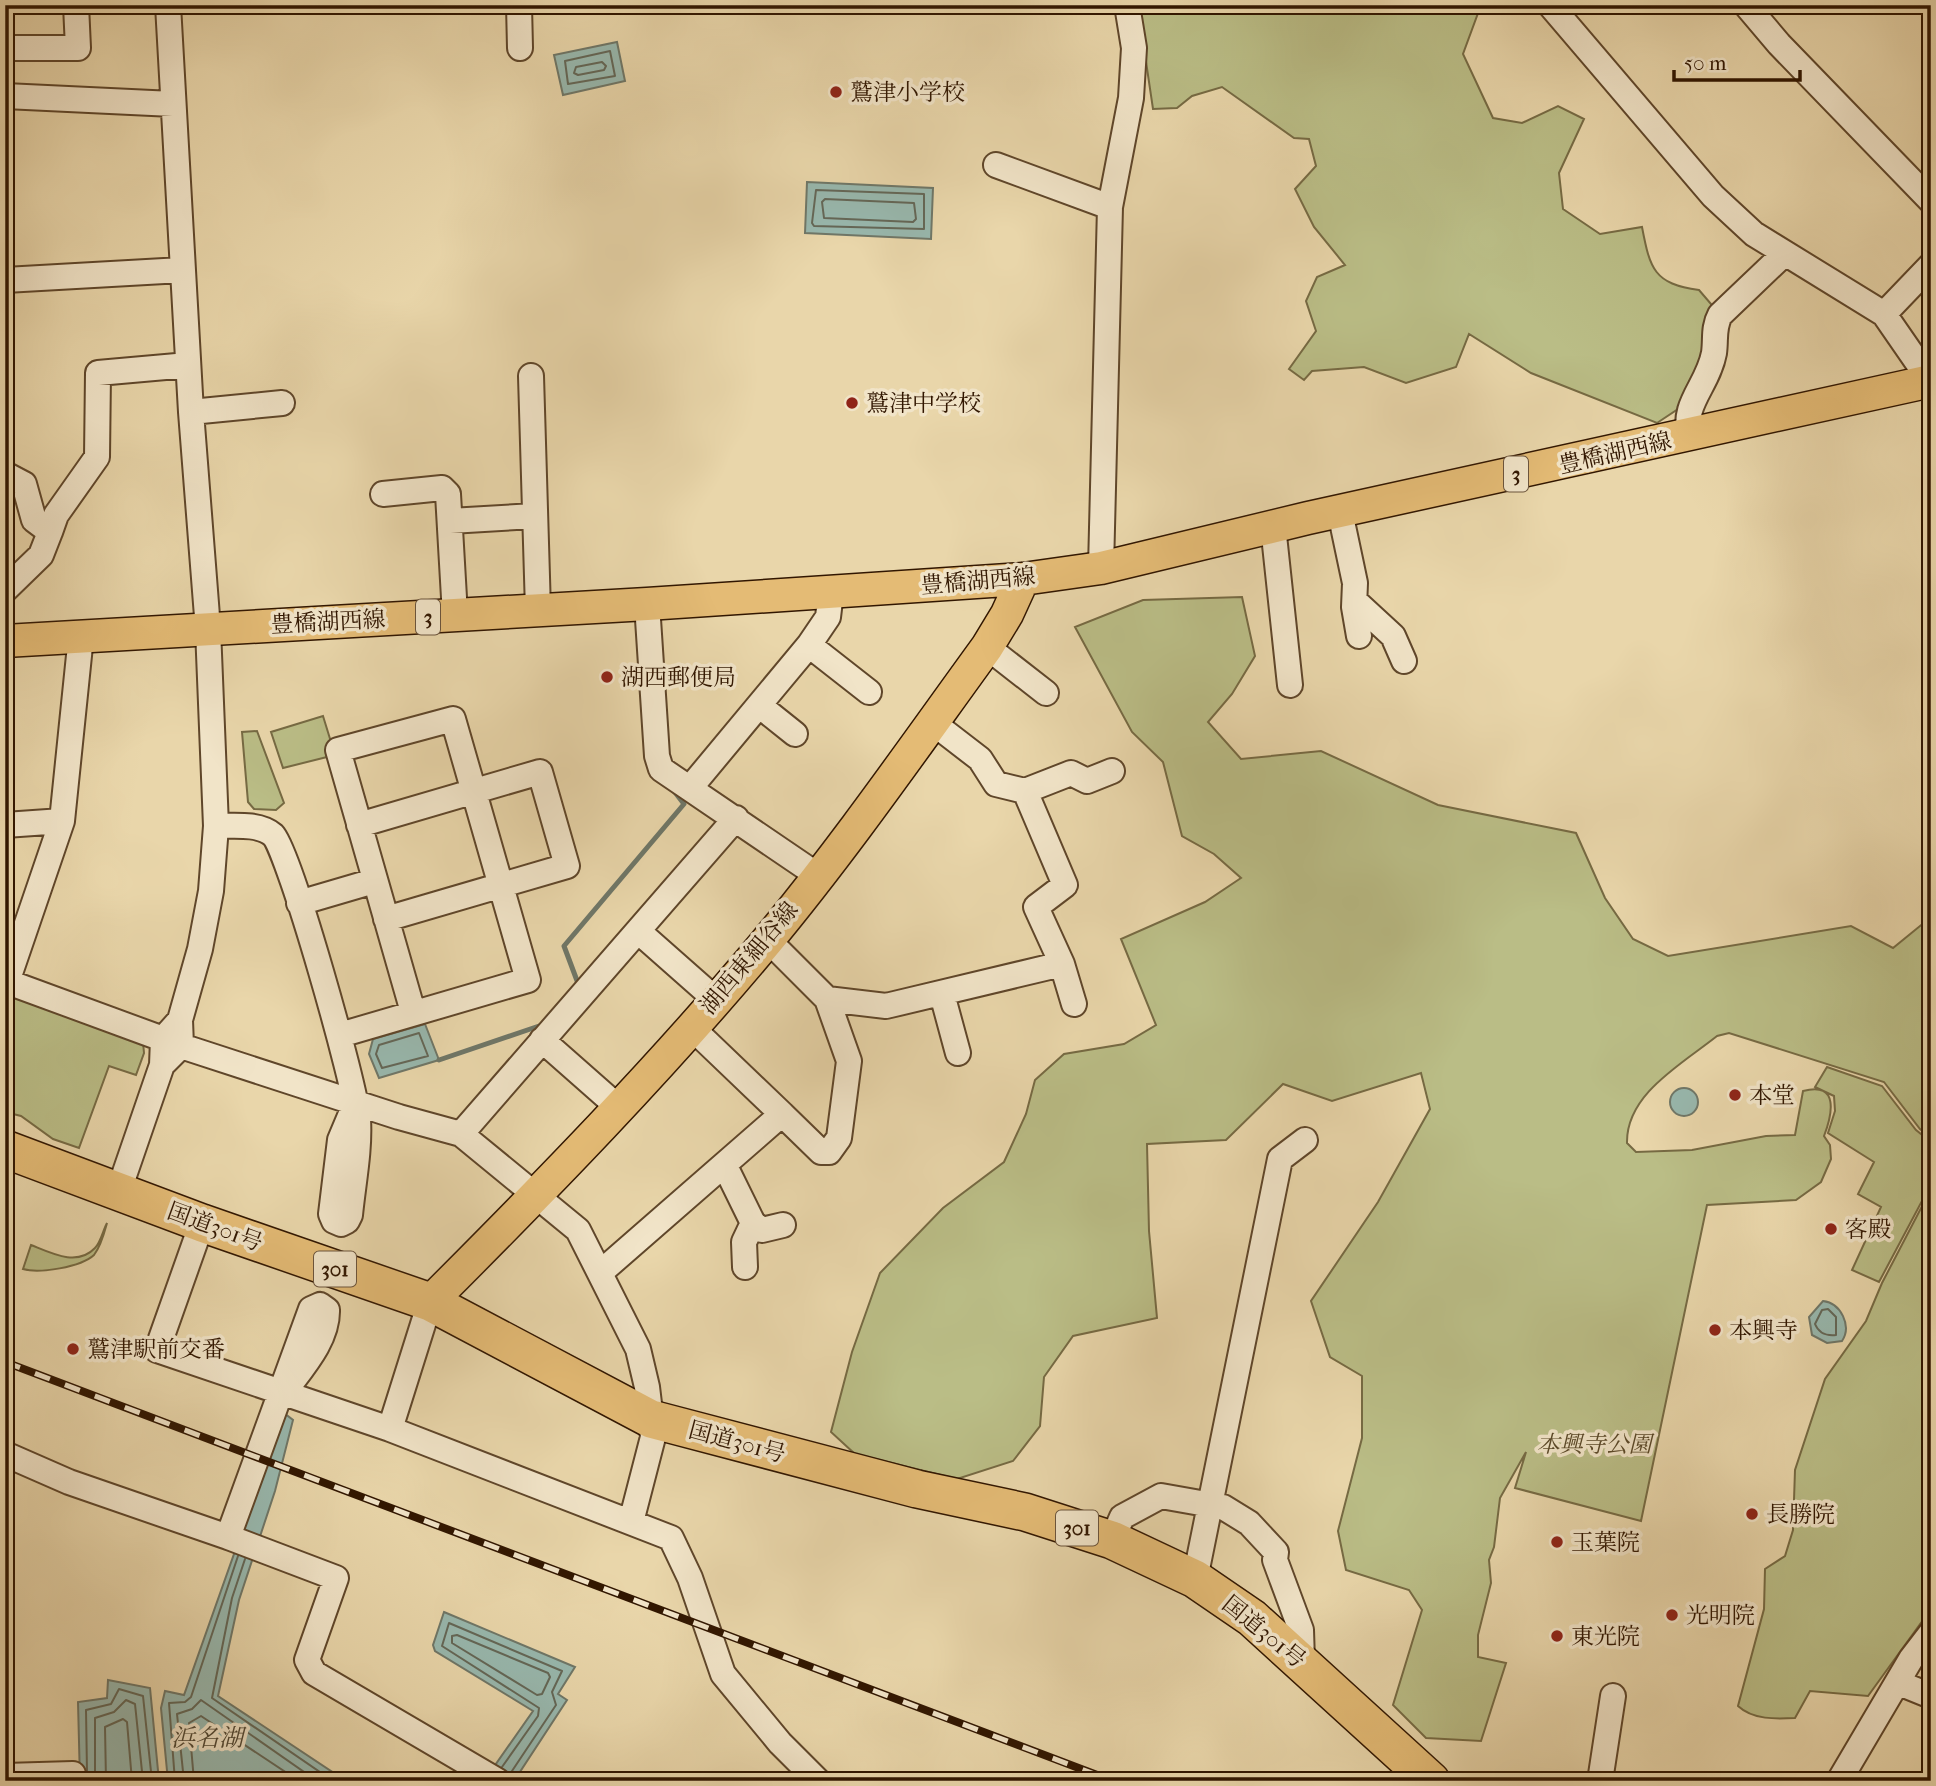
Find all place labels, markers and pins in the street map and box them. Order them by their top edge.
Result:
place label: 鷲津小学校 [850,79,965,106]
marker: 鷲津小学校 [828,84,844,100]
place label: 鷲津中学校 [866,390,981,417]
marker: 鷲津中学校 [844,395,860,411]
place label: 湖西郵便局 [621,664,736,691]
marker: 湖西郵便局 [599,669,615,685]
place label: 本堂 [1749,1082,1795,1109]
marker: 本堂 [1727,1087,1743,1103]
place label: 客殿 [1845,1216,1891,1243]
marker: 客殿 [1823,1221,1839,1237]
place label: 本興寺 [1729,1317,1798,1344]
marker: 本興寺 [1707,1322,1723,1338]
place label: 鷲津駅前交番 [87,1336,225,1363]
marker: 鷲津駅前交番 [65,1341,81,1357]
place label: 長勝院 [1766,1501,1835,1528]
marker: 長勝院 [1744,1506,1760,1522]
place label: 玉葉院 [1571,1529,1640,1556]
marker: 玉葉院 [1549,1534,1565,1550]
place label: 光明院 [1686,1602,1755,1629]
marker: 光明院 [1664,1607,1680,1623]
place label: 東光院 [1571,1623,1640,1650]
marker: 東光院 [1549,1628,1565,1644]

